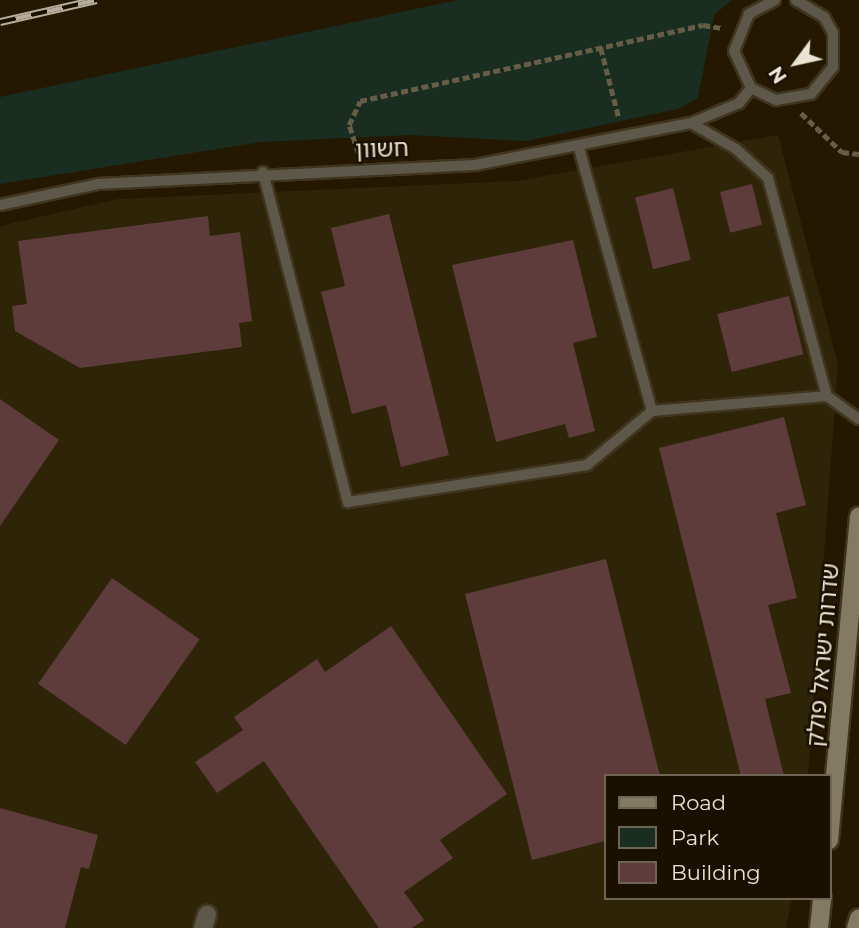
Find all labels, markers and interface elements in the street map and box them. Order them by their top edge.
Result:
north arrow [761,28,831,98]
text: N [764,62,792,87]
street label: חשוון [355,134,409,164]
street label: שדרות ישראל פולק [801,562,845,748]
legend [604,774,831,900]
text: Road [671,790,726,815]
text: Park [671,825,719,850]
text: Building [671,860,761,885]

